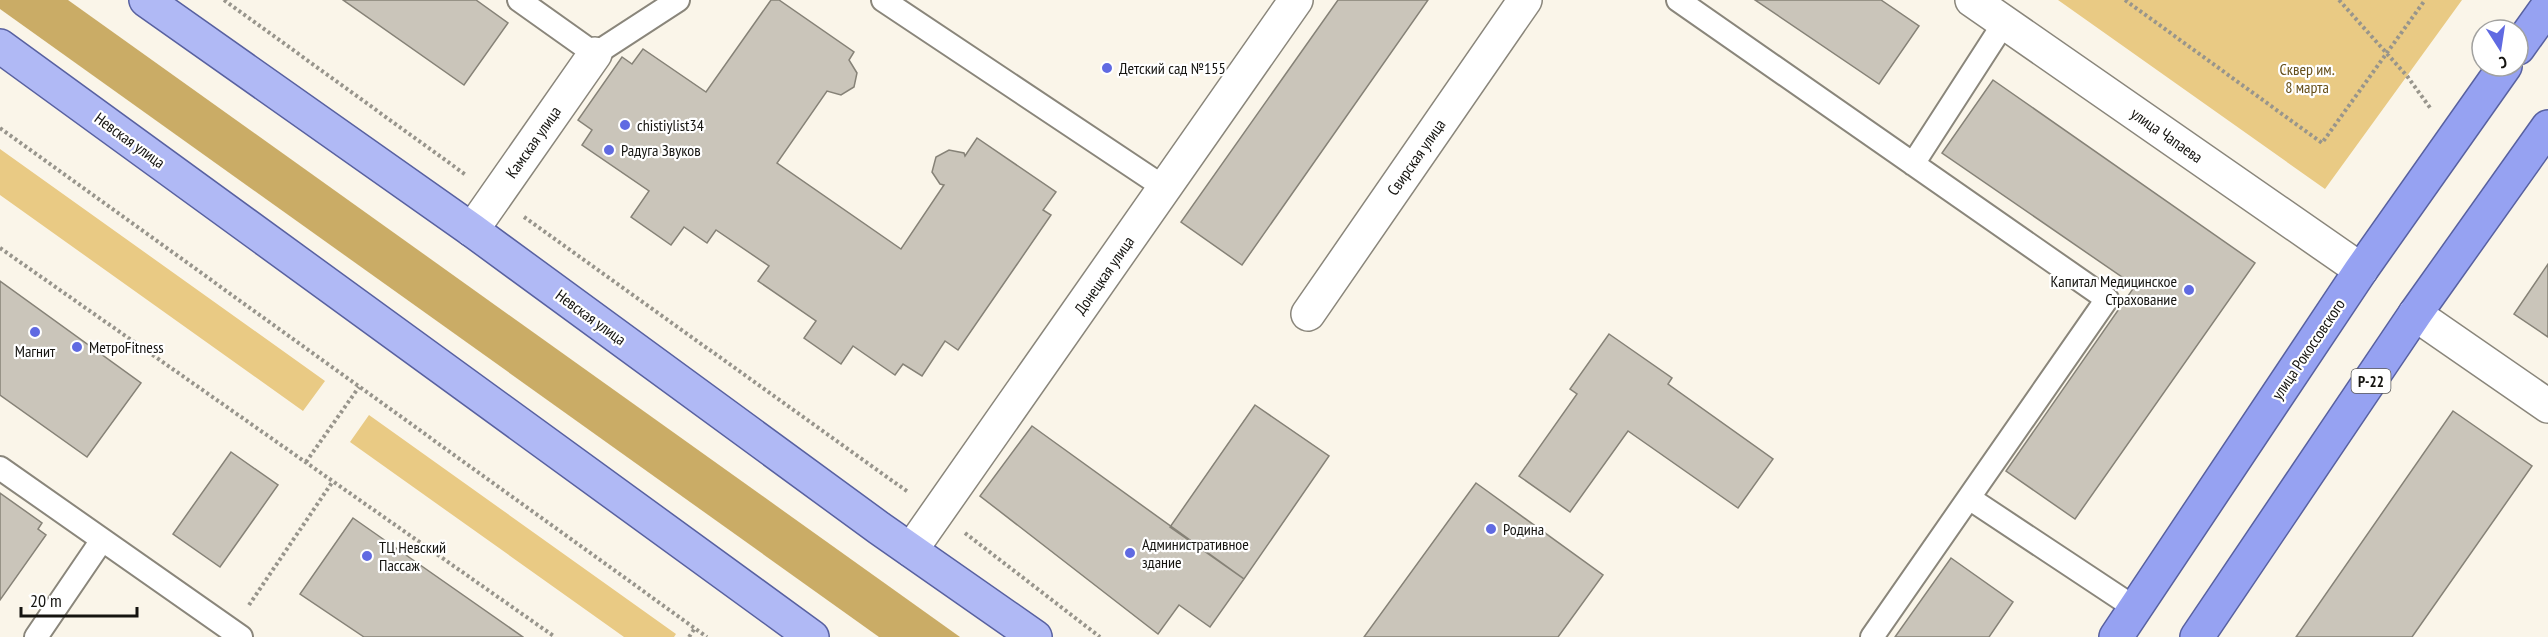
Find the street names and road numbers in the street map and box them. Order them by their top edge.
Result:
street label: Камская улица [501,102,565,182]
street label: улица Чапаева [2127,103,2207,167]
street label: Невская улица [91,108,169,172]
street label: Свирская улица [1382,115,1450,199]
street label: Донецкая улица [1070,232,1138,318]
street label: Невская улица [552,285,630,349]
street label: улица Рокоссовского [2267,295,2349,403]
road number: Р-22 [2352,369,2390,393]

